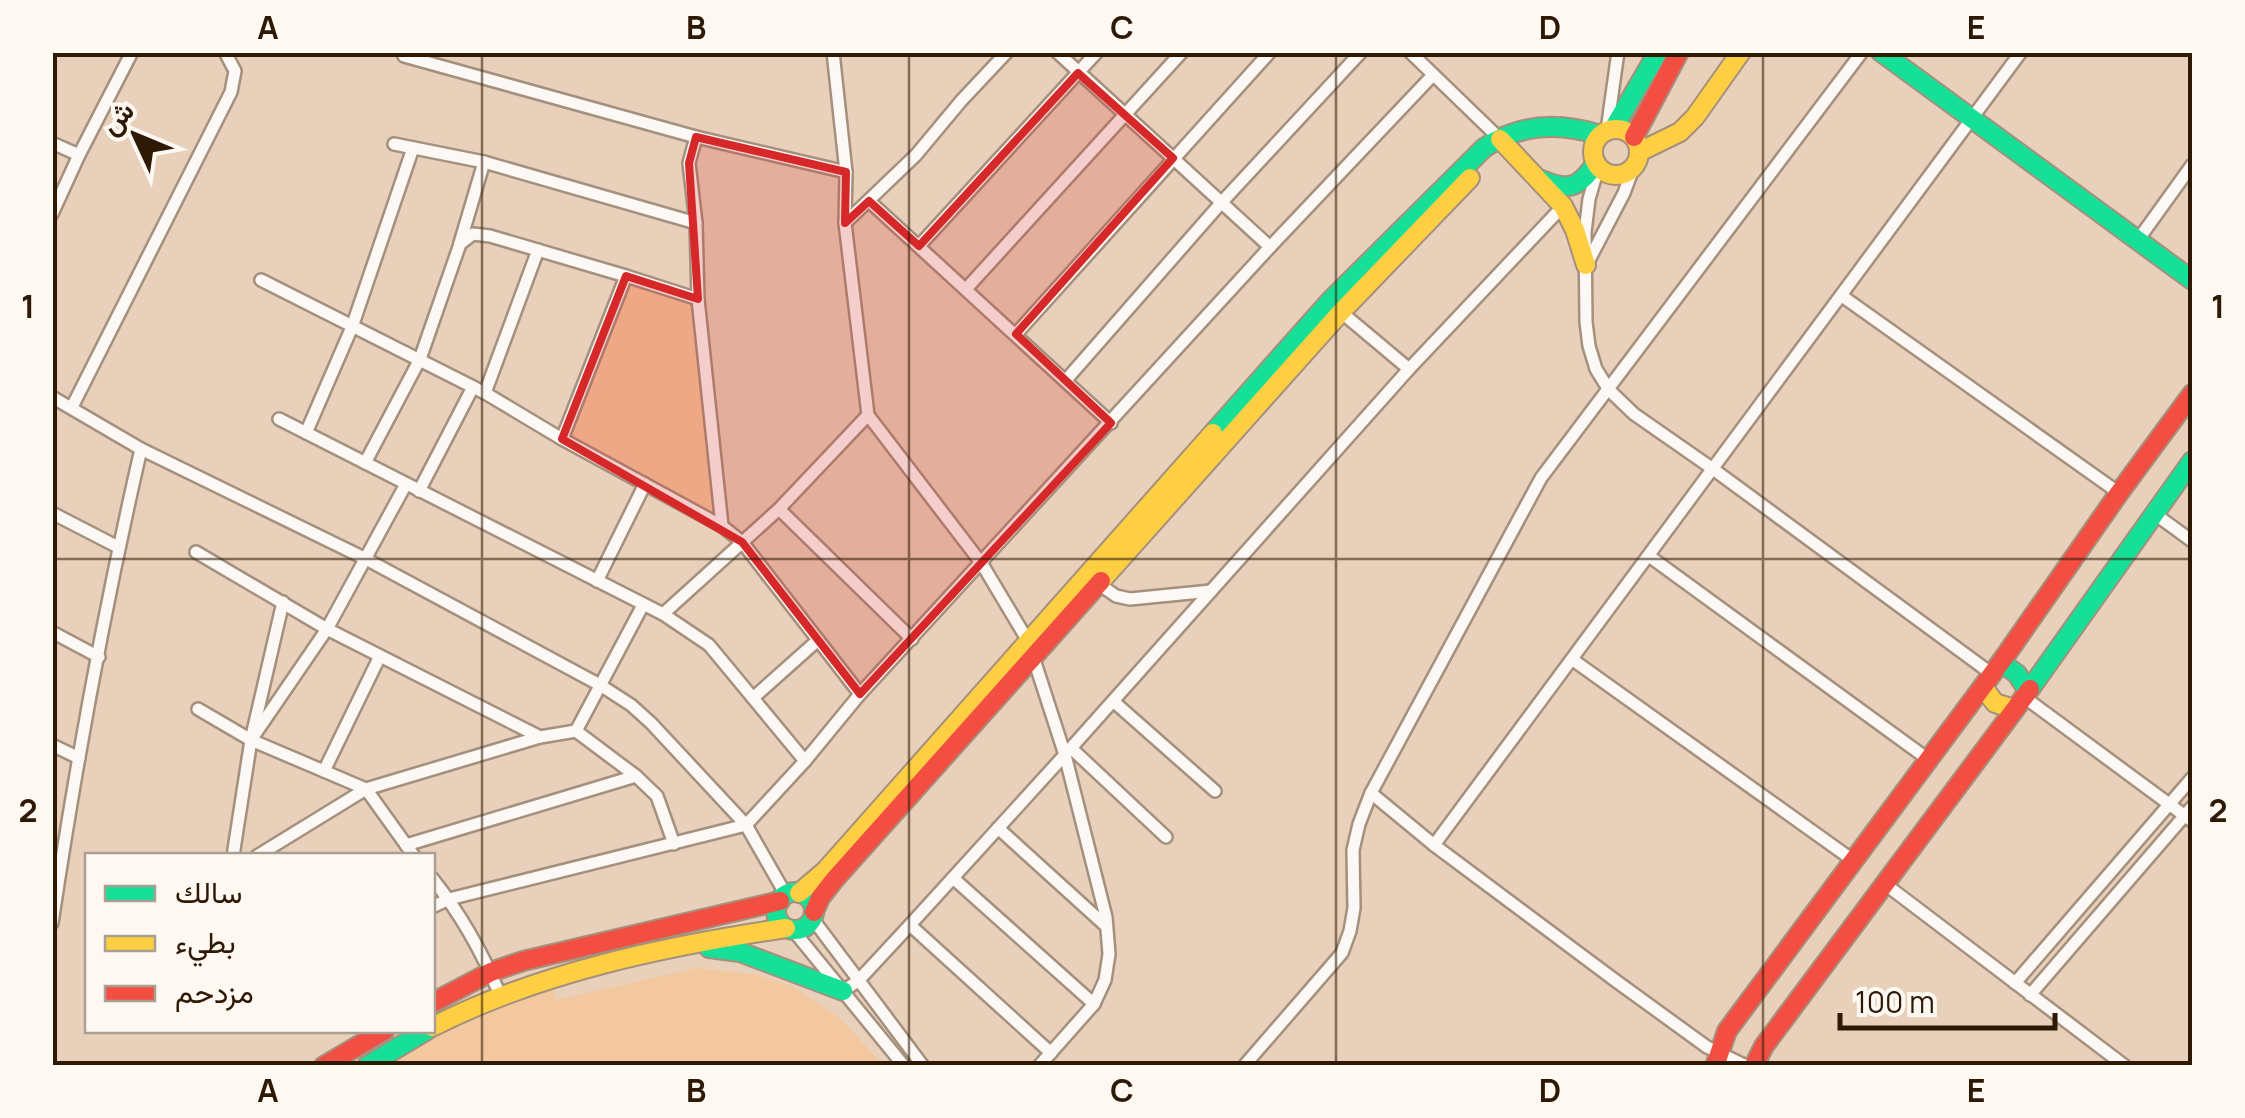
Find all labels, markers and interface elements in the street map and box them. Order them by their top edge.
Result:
text: A [257,5,279,49]
text: B [686,5,706,49]
text: C [1110,5,1134,49]
text: D [1539,5,1561,49]
text: E [1967,5,1985,49]
north arrow [85,85,185,185]
text: ش [91,92,142,142]
text: 1 [21,284,35,328]
text: 1 [2211,284,2225,328]
text: 2 [18,788,38,832]
text: 2 [2208,788,2228,832]
legend [85,853,435,1033]
text: سالك [175,871,242,912]
text: بطيء [175,921,236,967]
scale bar [1840,968,2055,1030]
text: مزدحم [175,971,254,1012]
text: 100 m [1855,981,1935,1022]
text: A [257,1068,279,1112]
text: B [686,1068,706,1112]
text: C [1110,1068,1134,1112]
text: D [1539,1068,1561,1112]
text: E [1967,1068,1985,1112]

